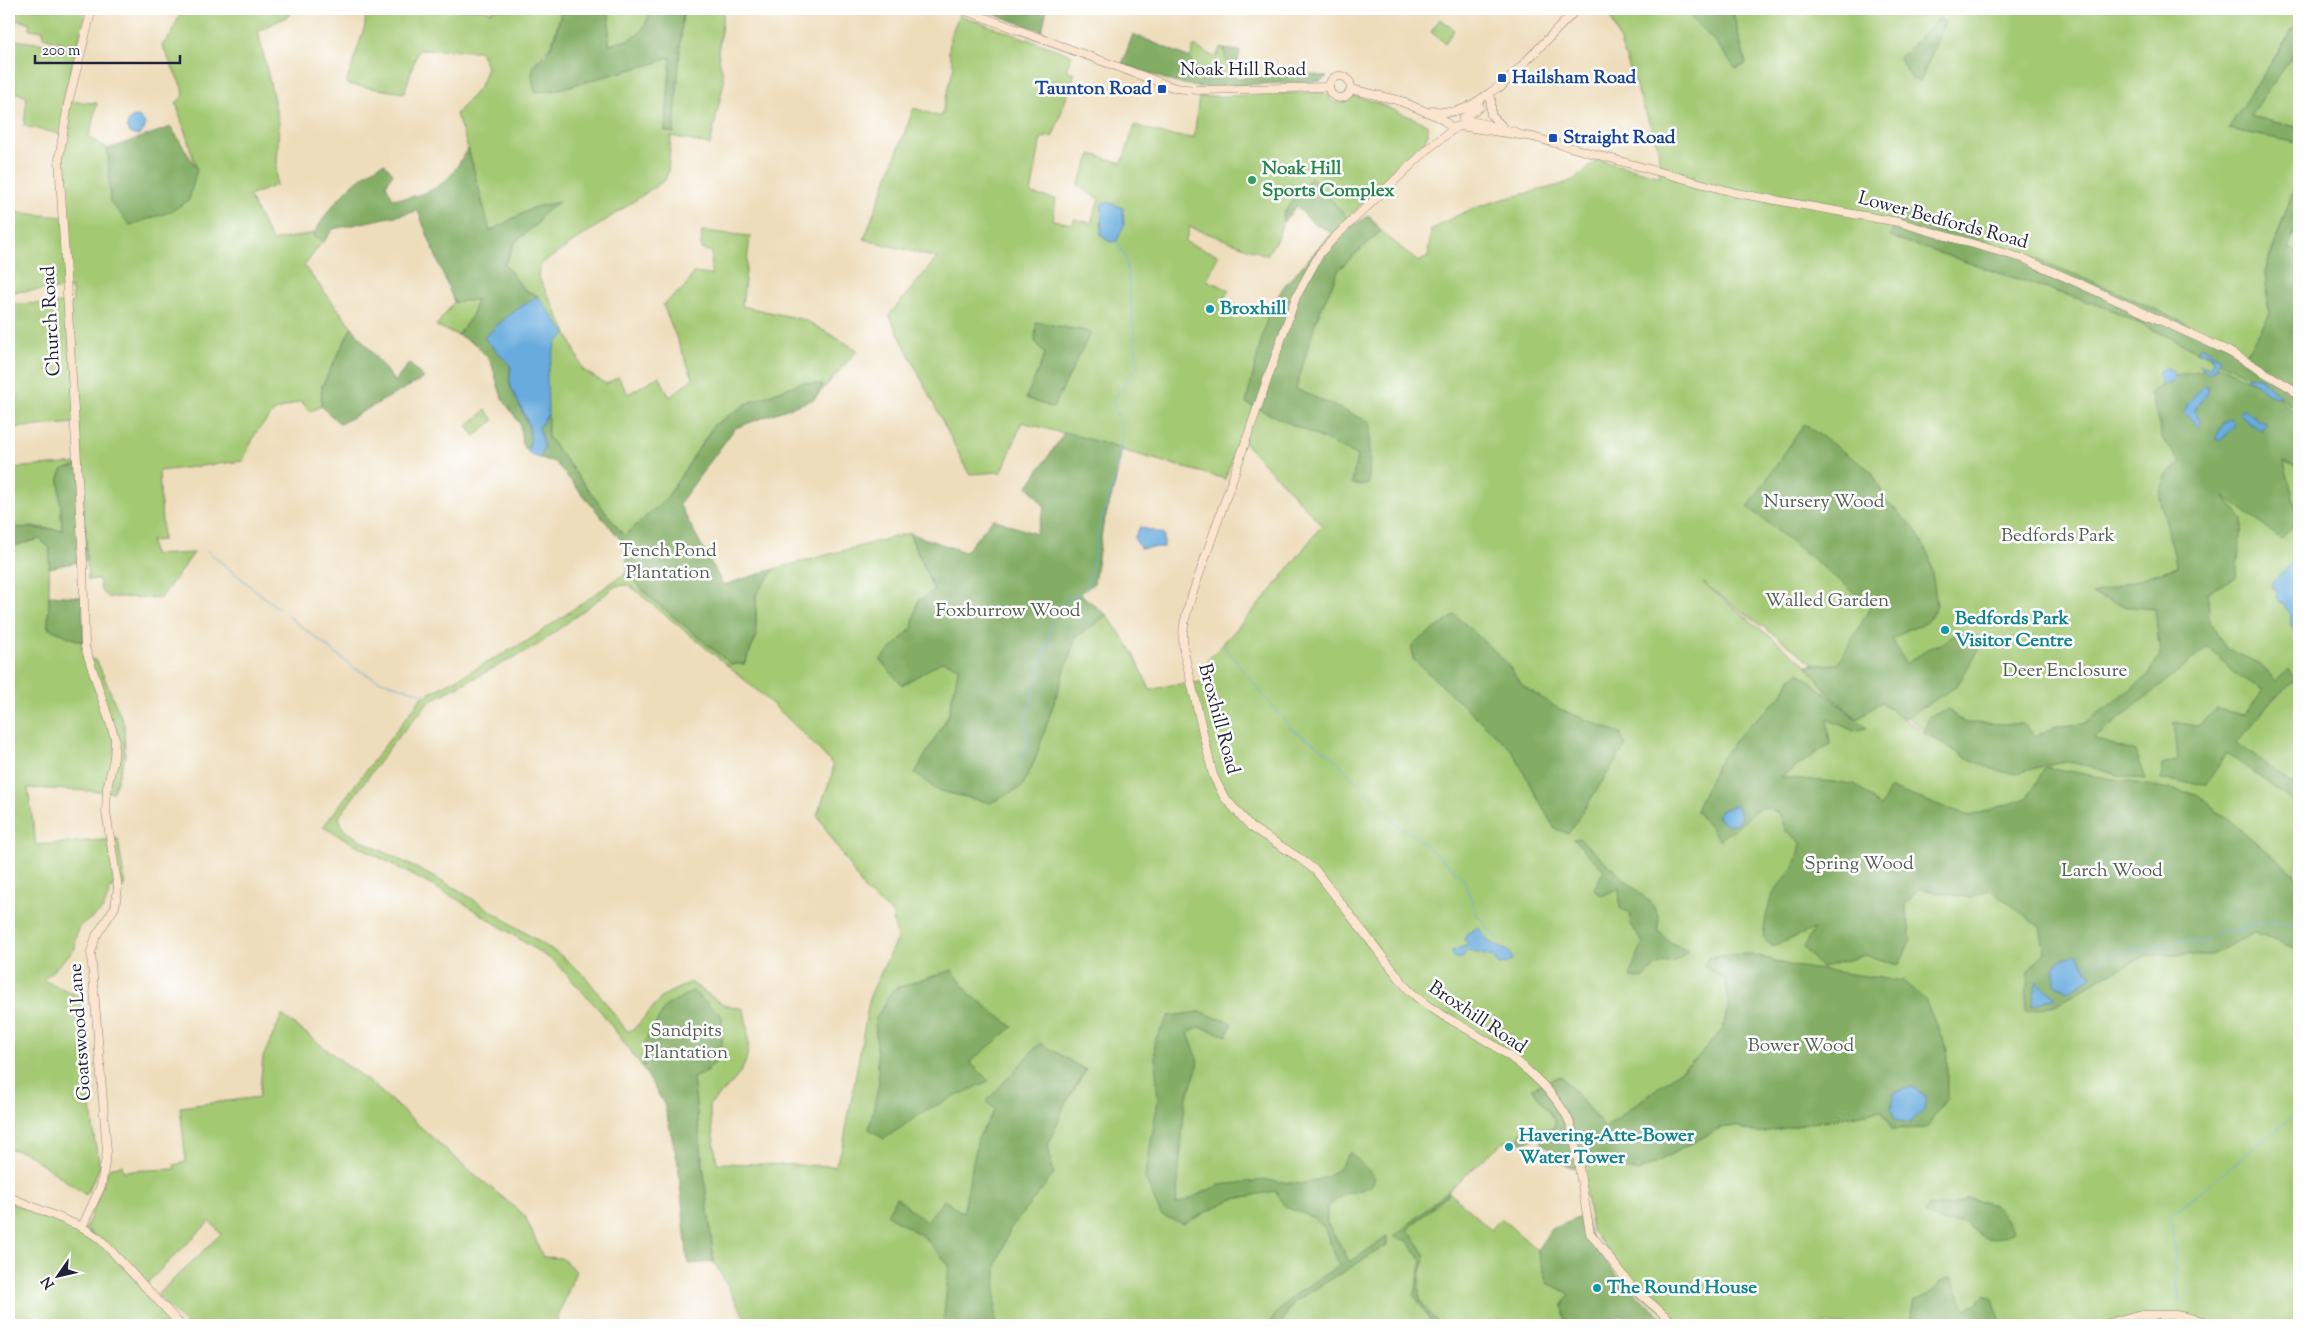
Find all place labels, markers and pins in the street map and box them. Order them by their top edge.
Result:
place label: Hailsham Road [1512,65,1637,92]
marker: Hailsham Road [1496,72,1508,84]
place label: Taunton Road [1035,76,1152,103]
marker: Taunton Road [1156,83,1168,95]
place label: Straight Road [1563,125,1676,152]
marker: Straight Road [1547,132,1559,144]
place label: Noak Hill Sports Complex [1262,156,1395,205]
marker: Noak Hill Sports Complex [1246,174,1258,186]
place label: Broxhill [1220,296,1288,323]
marker: Broxhill [1204,303,1216,315]
place label: Bedfords Park Visitor Centre [1955,606,2073,655]
marker: Bedfords Park Visitor Centre [1939,624,1951,636]
place label: Havering-Atte-Bower Water Tower [1519,1123,1695,1172]
marker: Havering-Atte-Bower Water Tower [1503,1141,1515,1153]
place label: The Round House [1607,1275,1757,1302]
marker: The Round House [1591,1282,1603,1294]

